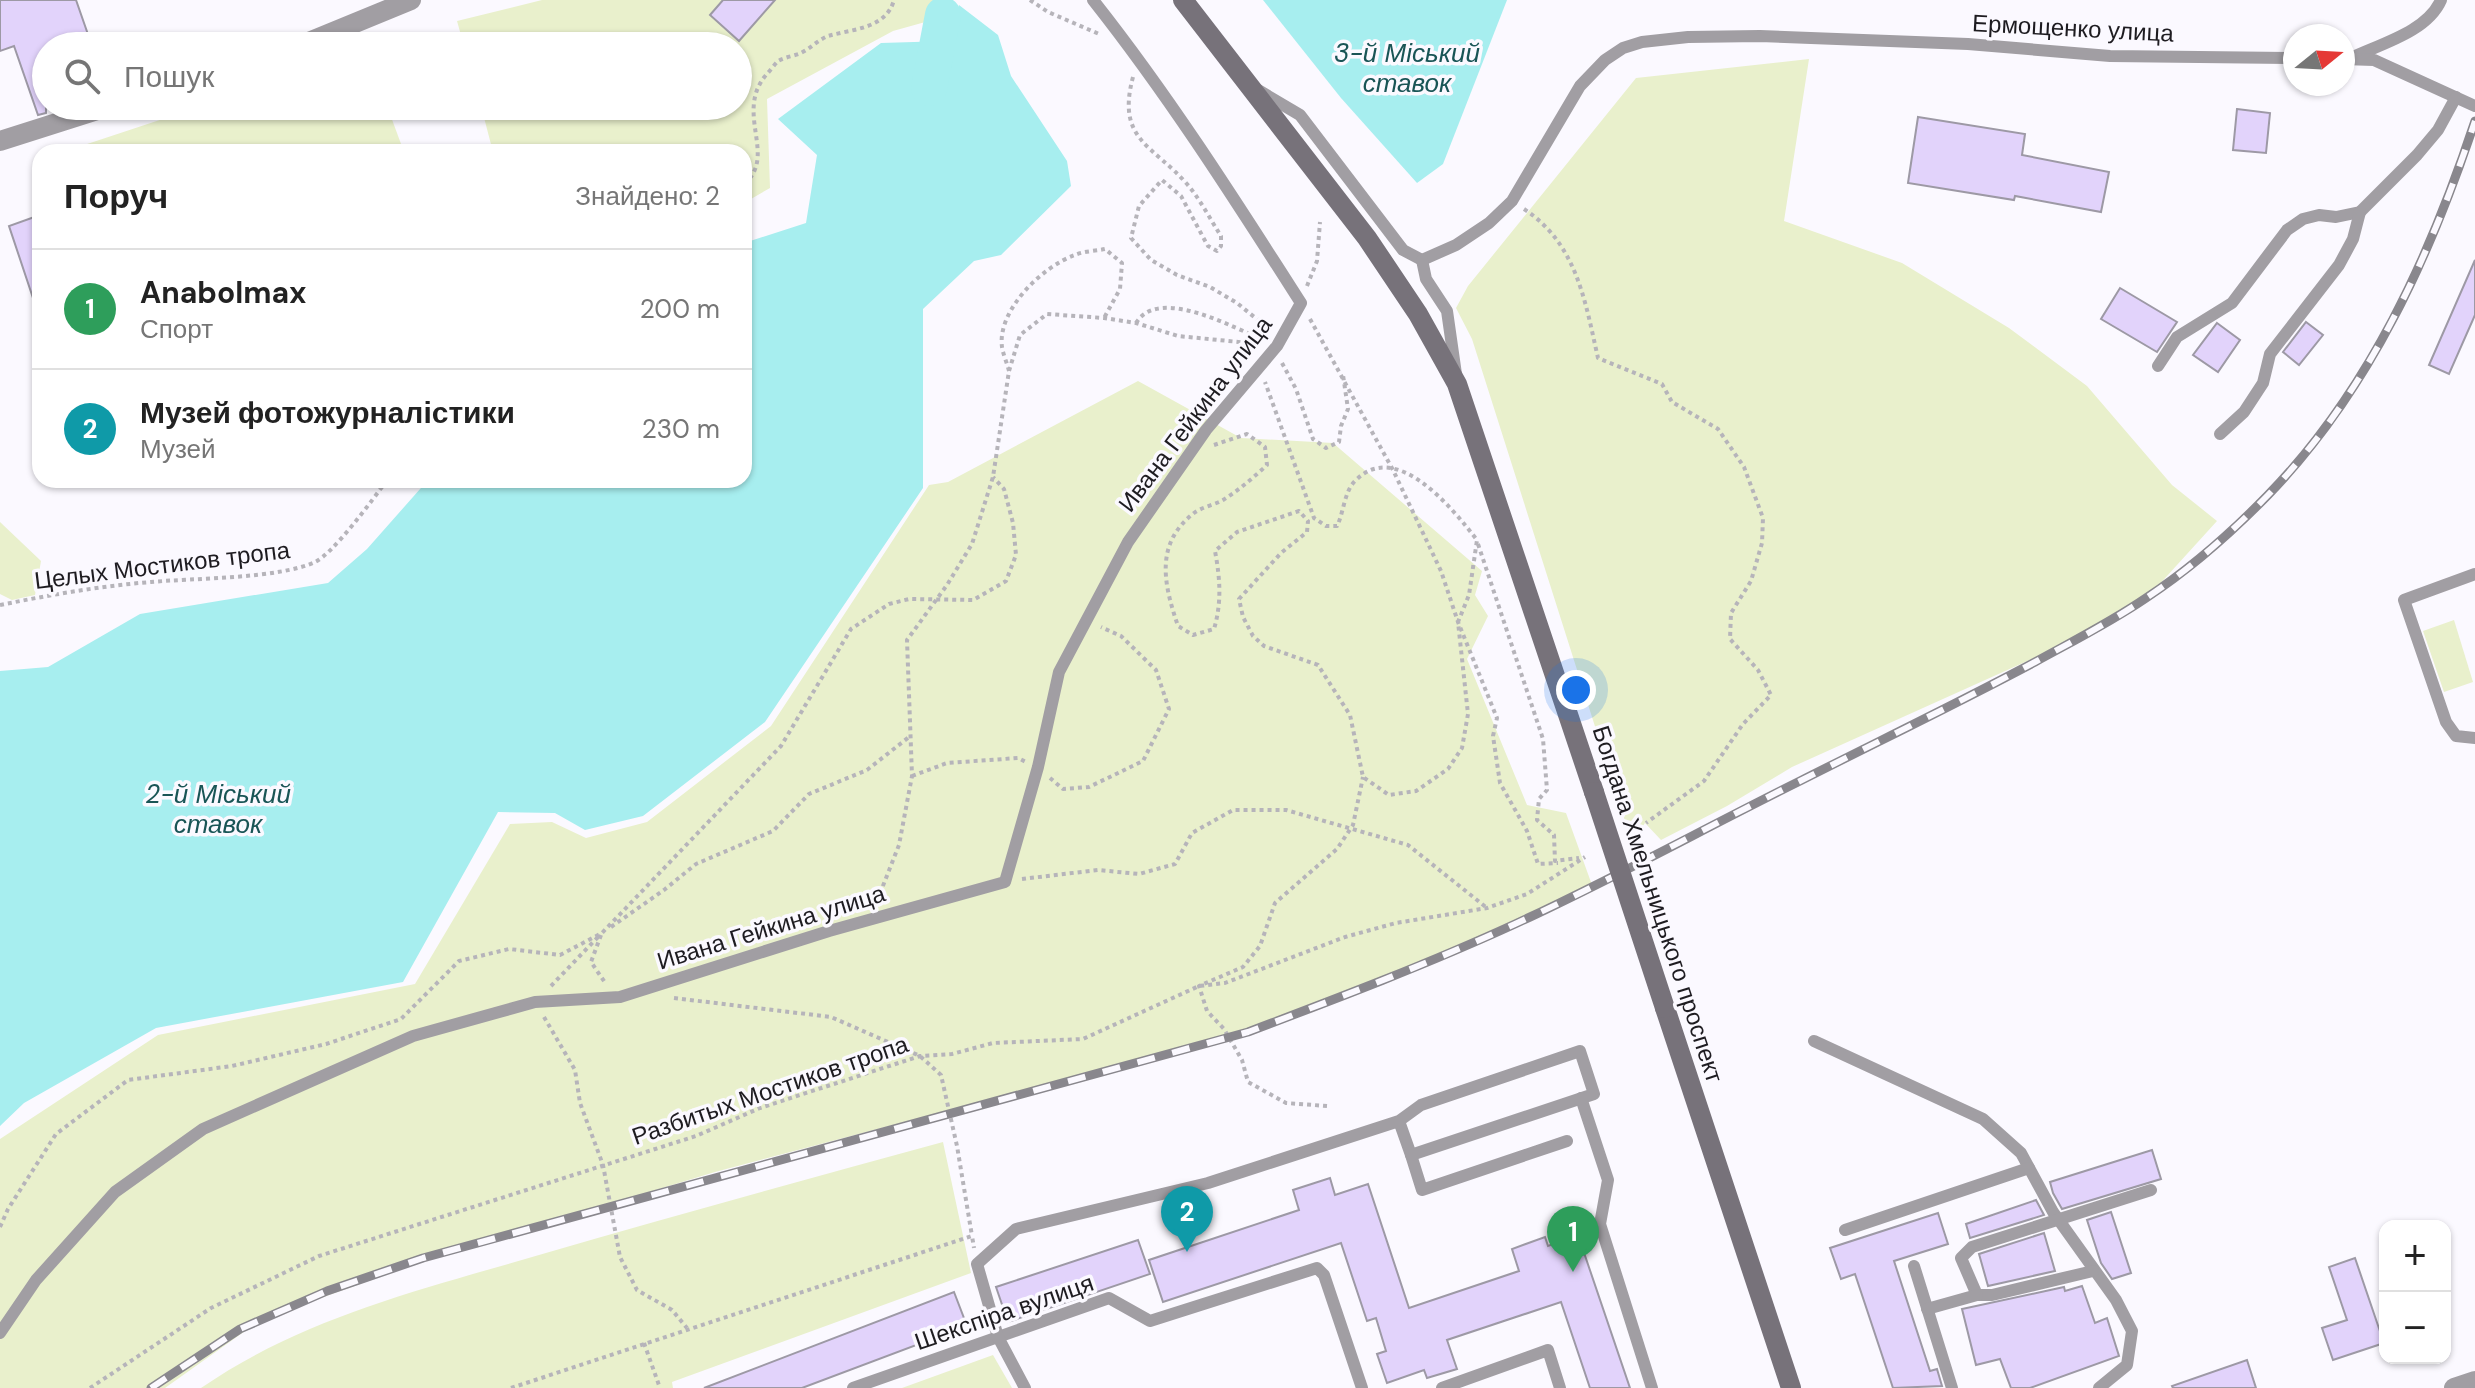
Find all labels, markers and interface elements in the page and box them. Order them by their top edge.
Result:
street label: Ермощенко улица [1971,7,2175,49]
north arrow [2283,24,2355,96]
search box [32,32,752,120]
water label: 3-й Міський ставок [1334,36,1480,100]
icon: search [60,54,104,98]
text: Пошук [124,57,214,96]
text: Поруч [64,174,168,219]
text: Знайдено: 2 [575,179,720,213]
text: Anabolmax [140,273,306,312]
text: 1 [85,292,95,326]
text: 200 m [640,292,720,326]
street label: Ивана Гейкина улица [1111,309,1279,518]
text: Спорт [140,312,213,346]
text: Музей фотожурналістики [140,393,515,432]
text: 2 [82,412,98,446]
text: 230 m [642,412,720,446]
text: Музей [140,432,216,466]
street label: Целых Мостиков тропа [32,534,292,596]
your location [1556,670,1596,710]
street label: Богдана Хмельницького проспект [1586,722,1730,1086]
water label: 2-й Міський ставок [145,777,291,841]
street label: Ивана Гейкина улица [653,877,890,976]
street label: Разбитых Мостиков тропа [628,1028,913,1152]
pin: 2 [1161,1186,1213,1252]
pin: 1 [1547,1206,1599,1272]
map controls [2379,1220,2451,1364]
button: + [2379,1220,2451,1292]
street label: Шекспіра вулиця [910,1267,1098,1357]
button: − [2379,1292,2451,1364]

